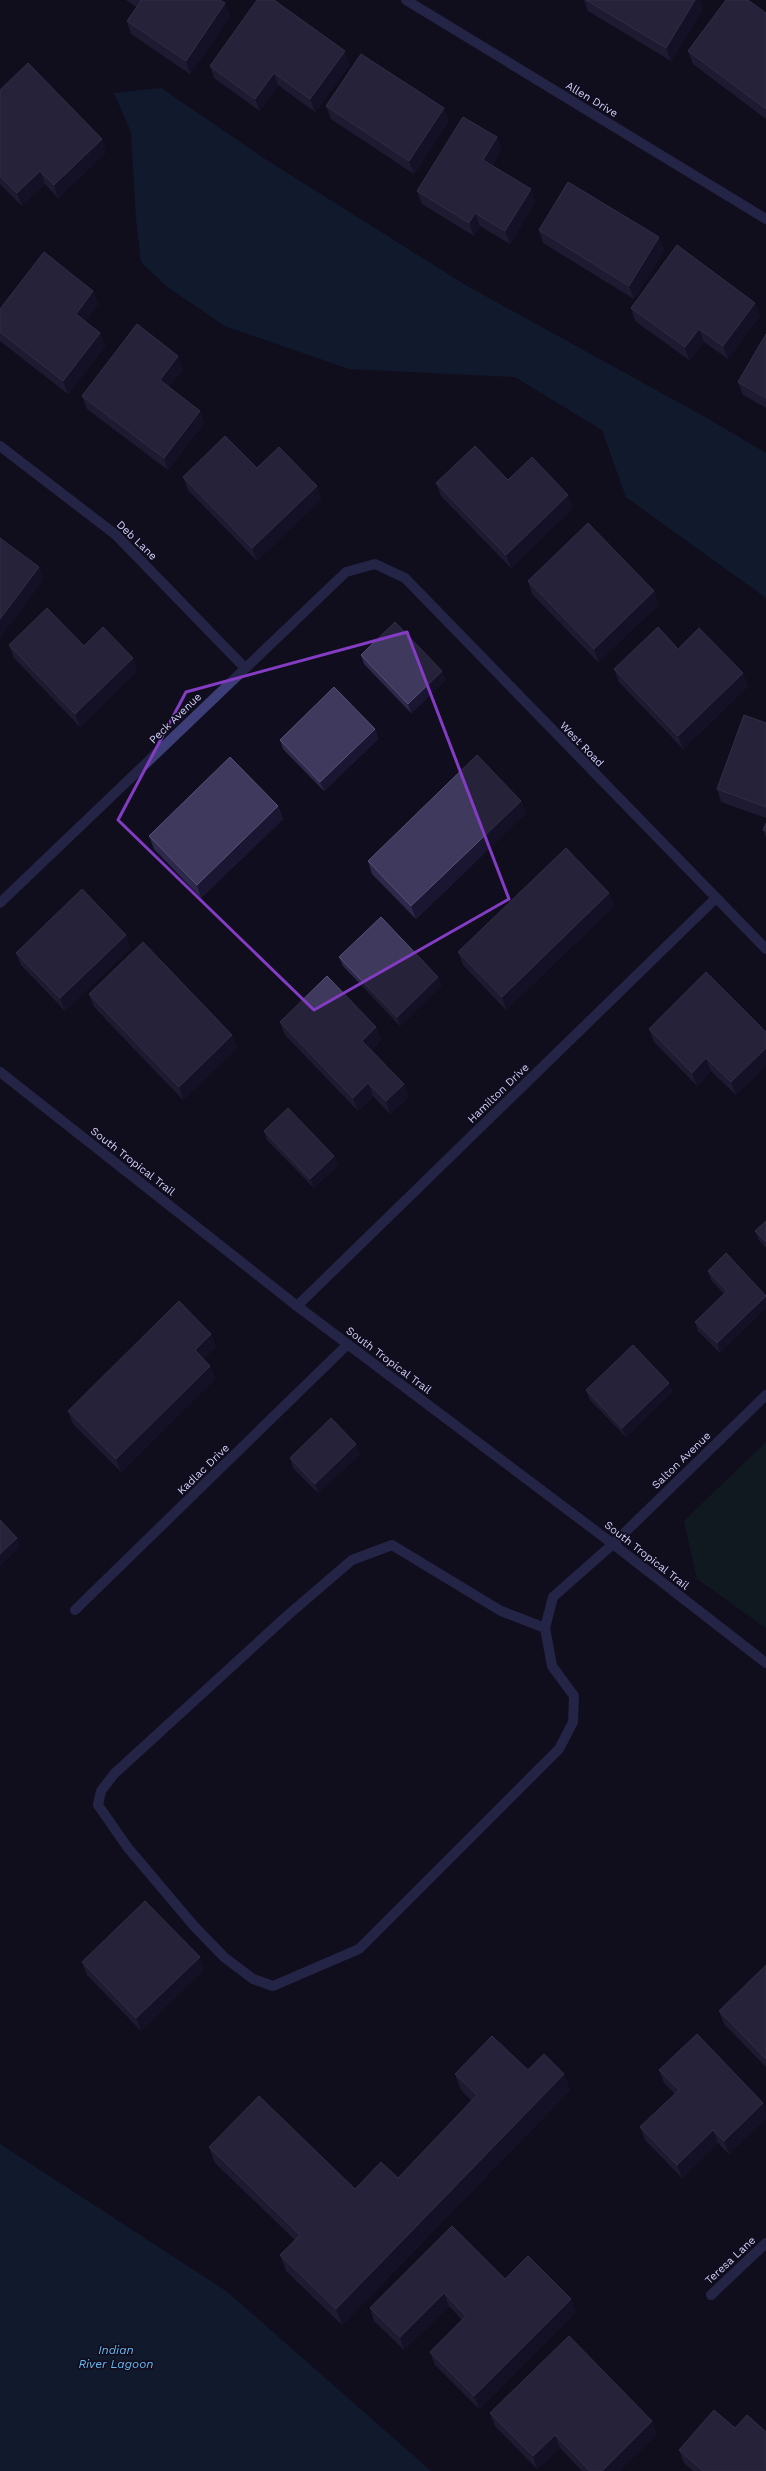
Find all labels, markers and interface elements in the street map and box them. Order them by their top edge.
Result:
street label: Allen Drive [563,79,620,120]
street label: Deb Lane [114,518,159,563]
street label: Peck Avenue [147,690,204,746]
street label: West Road [557,719,606,770]
street label: Hamilton Drive [465,1061,532,1126]
street label: South Tropical Trail [88,1124,178,1199]
street label: South Tropical Trail [343,1324,434,1397]
street label: Salton Avenue [649,1429,713,1492]
street label: Kadlac Drive [175,1441,232,1497]
street label: South Tropical Trail [602,1518,692,1593]
street label: Teresa Lane [703,2234,758,2287]
water label: Indian River Lagoon [78,2343,154,2371]

